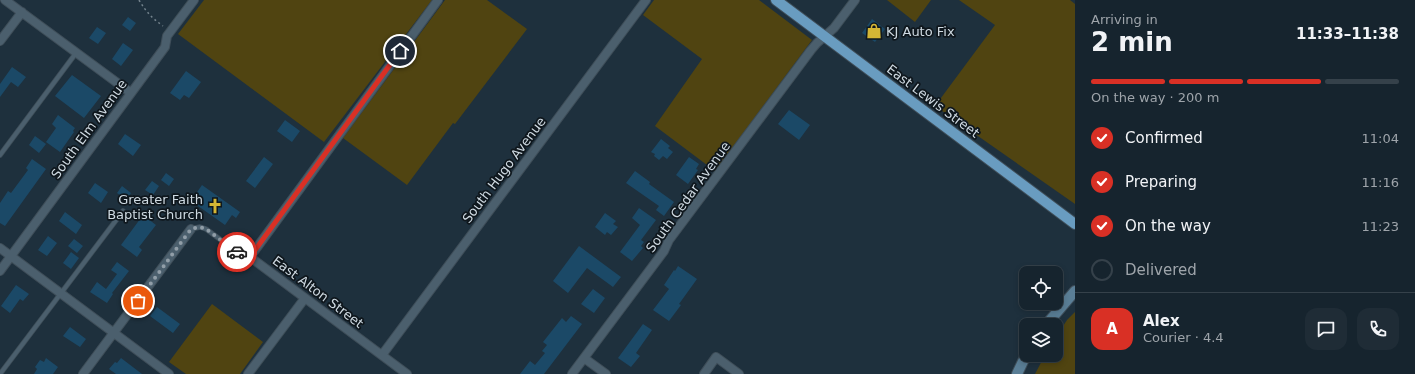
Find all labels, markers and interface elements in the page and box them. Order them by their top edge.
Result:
text: Arriving in [1091,12,1158,27]
shop icon: KJ Auto Fix [865,22,883,40]
place label: KJ Auto Fix [886,24,955,39]
text: 11:33–11:38 [1296,25,1399,43]
text: 2 min [1091,27,1173,57]
pin [383,34,417,68]
icon: home [389,40,411,62]
street label: East Lewis Street [884,61,982,141]
street label: South Elm Avenue [48,77,130,181]
text: On the way · 200 m [1091,90,1219,105]
street label: South Hugo Avenue [459,114,549,226]
icon: check [1091,127,1113,149]
text: Confirmed [1125,129,1203,147]
text: 11:04 [1362,131,1399,146]
street label: South Cedar Avenue [643,139,733,255]
icon: check [1091,171,1113,193]
text: Preparing [1125,173,1197,191]
text: 11:16 [1362,175,1399,190]
place label: Greater Faith Baptist Church [107,192,203,222]
church icon: Greater Faith Baptist Church [206,197,224,215]
icon: check [1091,215,1113,237]
text: On the way [1125,217,1211,235]
text: 11:23 [1362,219,1399,234]
courier [217,232,257,272]
icon: car [226,241,248,263]
street label: East Alton Street [270,253,366,331]
text: Delivered [1125,261,1197,279]
map controls [1019,266,1063,362]
button: locate [1019,266,1063,310]
pin [121,284,155,318]
icon: bag [127,290,149,312]
button: chat [1305,308,1347,350]
button: phone [1357,308,1399,350]
text: Alex [1143,312,1180,330]
button: layers [1019,318,1063,362]
text: A [1106,320,1118,338]
text: Courier · 4.4 [1143,330,1224,345]

